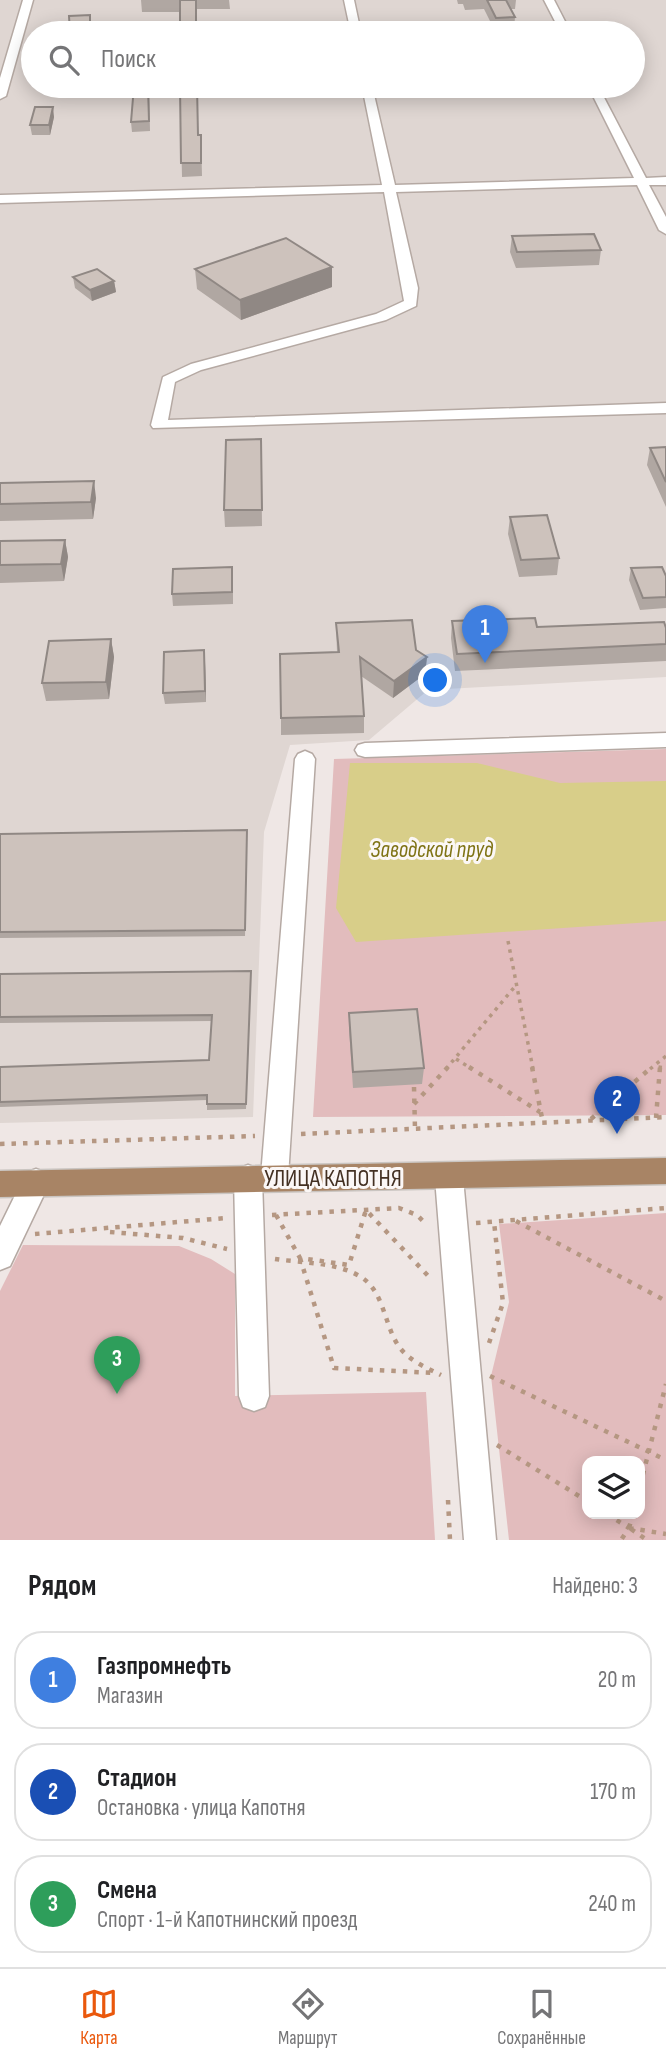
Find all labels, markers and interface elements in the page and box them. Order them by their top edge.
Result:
search box [21,21,645,98]
icon: search [45,41,83,79]
text: Поиск [101,44,156,75]
pin: 1 [462,605,508,663]
your location [418,663,452,697]
water label: Заводской пруд [371,836,494,864]
pin: 2 [594,1076,640,1134]
street label: УЛИЦА КАПОТНЯ [264,1164,402,1193]
pin: 3 [94,1336,140,1394]
map controls [582,1456,645,1519]
button: layers [582,1456,645,1519]
text: Рядом [28,1568,96,1604]
text: Найдено: 3 [552,1572,638,1600]
text: Газпромнефть [97,1651,231,1682]
text: 1 [48,1666,58,1694]
text: 20 m [598,1666,636,1694]
text: Магазин [97,1682,163,1710]
text: Стадион [97,1763,177,1794]
text: 2 [48,1778,58,1806]
text: 170 m [590,1778,636,1806]
text: Остановка · улица Капотня [97,1794,305,1822]
text: Смена [97,1875,157,1906]
text: 3 [48,1890,58,1918]
text: 240 m [588,1890,636,1918]
text: Спорт · 1-й Капотнинский проезд [97,1906,357,1934]
tab: Карта [80,1985,118,2050]
tab: Маршрут [278,1985,337,2050]
tab: Сохранённые [497,1985,586,2050]

